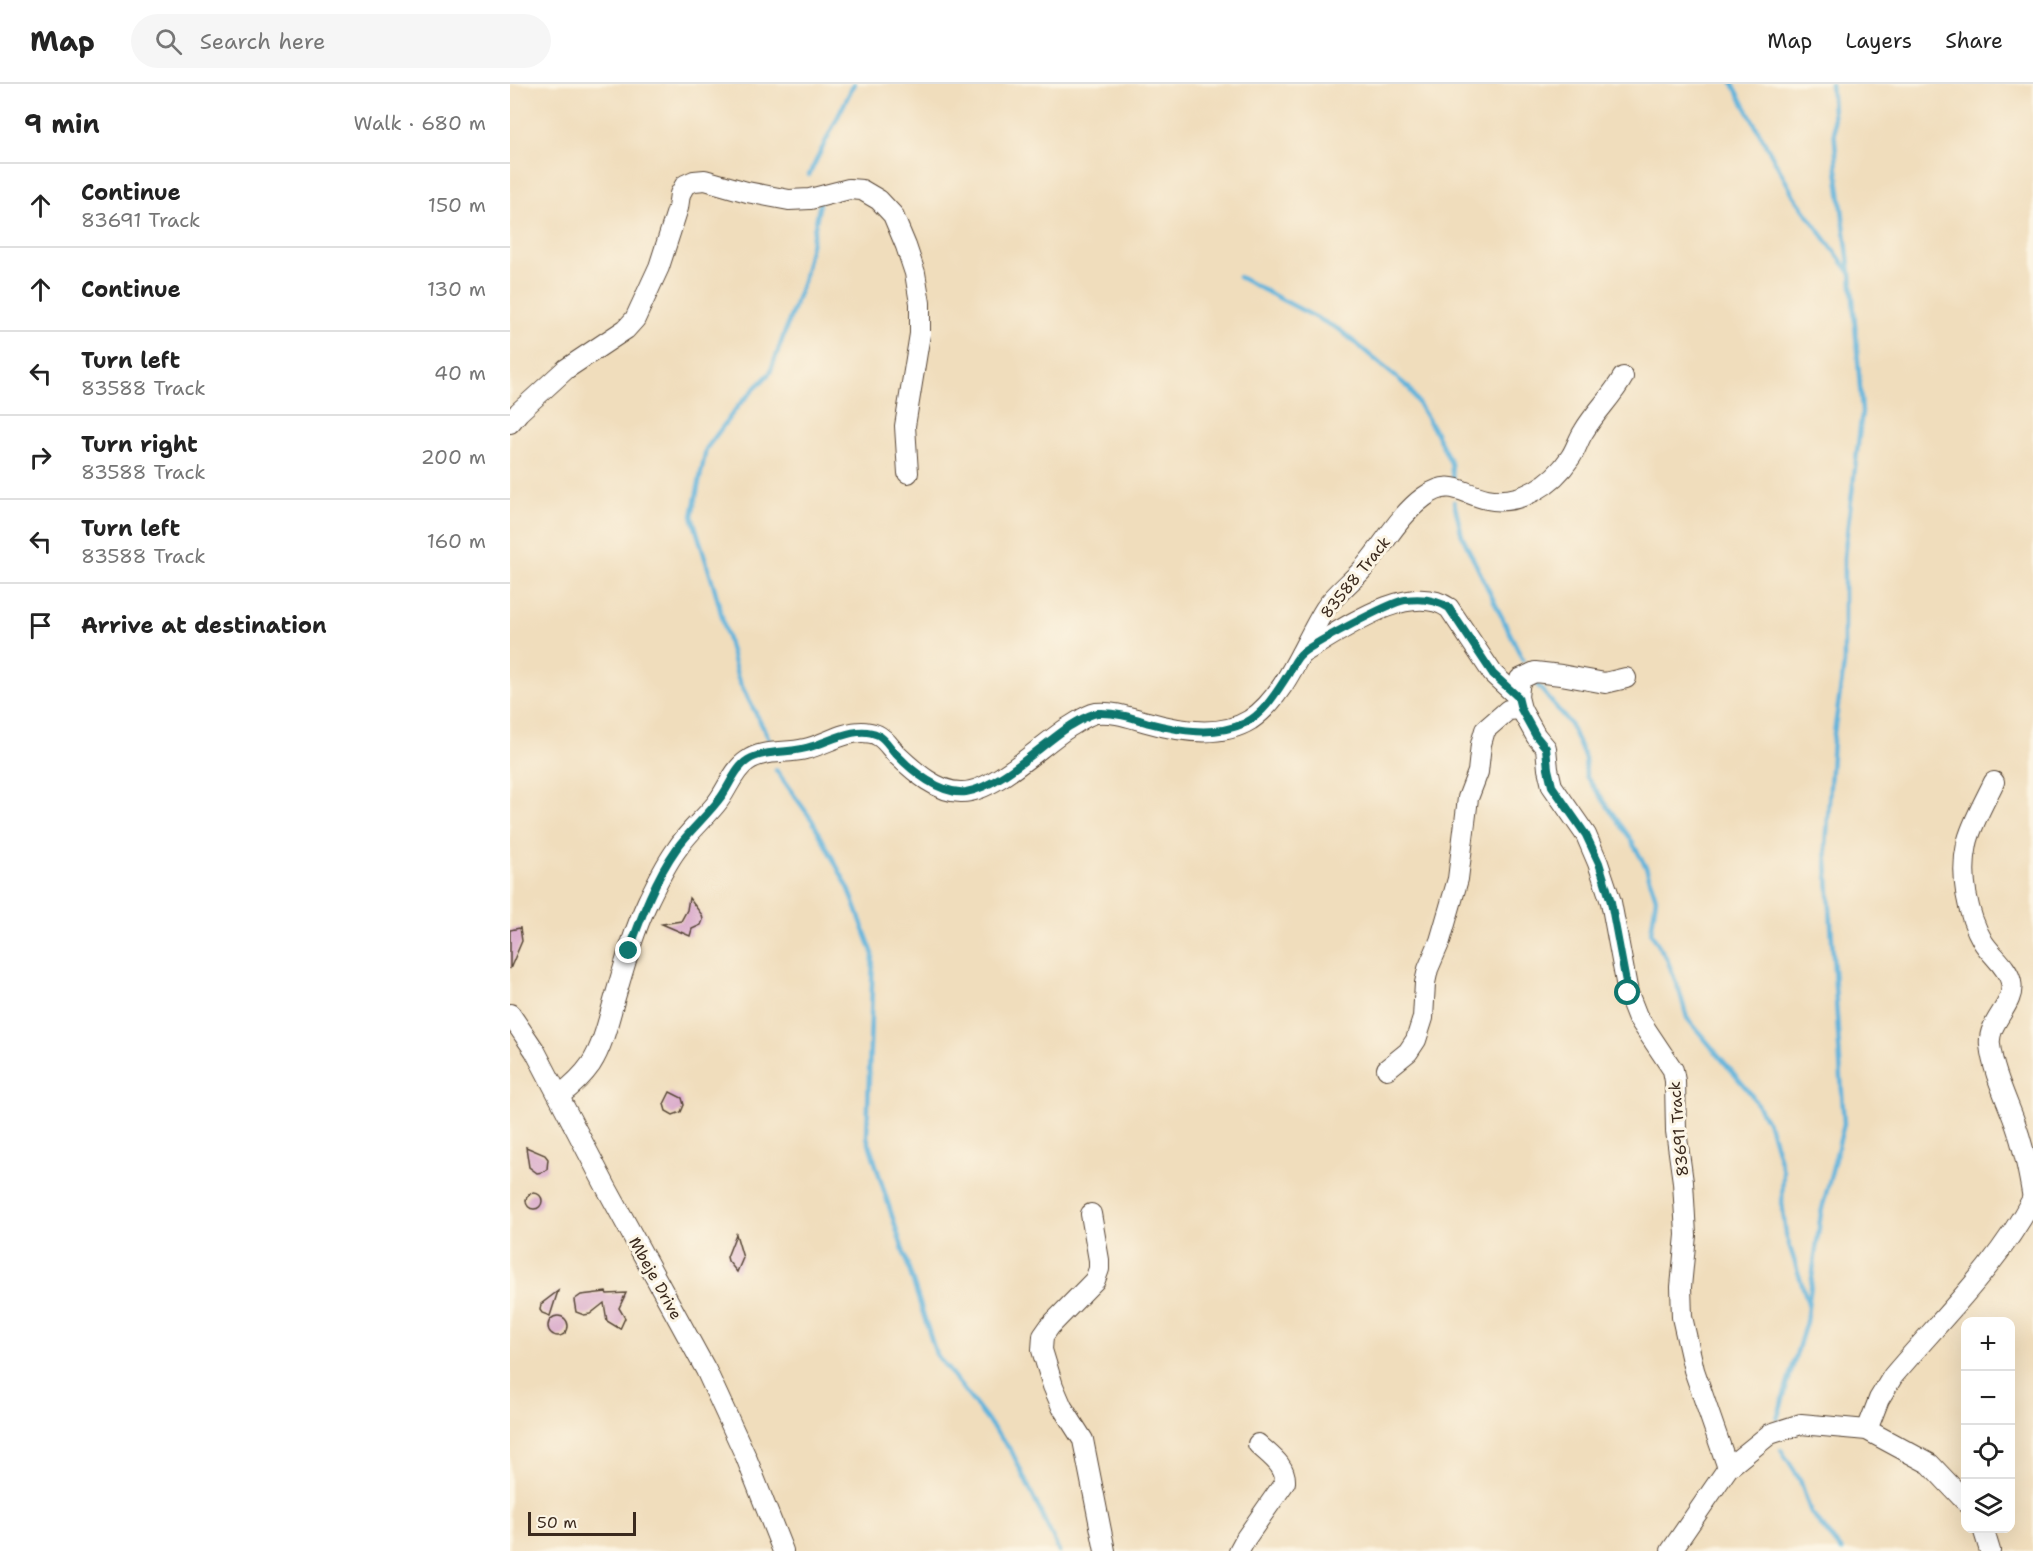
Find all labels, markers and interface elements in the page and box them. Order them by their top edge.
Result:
search box [131,14,551,68]
text: Map [30,22,95,60]
icon: search [152,25,185,58]
text: Search here [200,27,325,56]
text: Map [1767,27,1812,55]
text: Layers [1845,27,1912,55]
text: Share [1945,27,2003,55]
text: 9 min [24,106,100,141]
text: Walk · 680 m [354,110,486,136]
text: Continue [81,178,181,207]
icon: ahead [24,189,57,222]
text: 150 m [428,192,486,218]
text: 83691 Track [81,207,201,233]
icon: ahead [24,273,57,306]
text: Continue [81,275,181,304]
text: 130 m [427,276,486,302]
text: Turn left [81,346,180,375]
icon: left [24,357,57,390]
text: 40 m [434,360,486,386]
text: 83588 Track [81,375,206,401]
text: Turn right [81,430,198,459]
icon: right [24,441,57,474]
text: 200 m [421,444,486,470]
text: 83588 Track [81,459,206,485]
text: Turn left [81,514,180,543]
icon: left [24,525,57,558]
text: 160 m [427,528,486,554]
street label: 83588 Track [1316,532,1395,623]
text: 83588 Track [81,543,206,569]
icon: arrive [24,609,57,642]
text: Arrive at destination [81,611,327,640]
route end [615,937,641,963]
route start [1614,979,1640,1005]
street label: 83691 Track [1664,1080,1693,1178]
street label: Mbeje Drive [624,1233,687,1323]
map controls [1961,1317,2015,1533]
button: + [1961,1317,2015,1371]
button: − [1961,1371,2015,1425]
button: locate [1961,1425,2015,1479]
button: layers [1961,1479,2015,1533]
scale bar [528,1509,636,1536]
text: 50 m [537,1512,577,1533]

